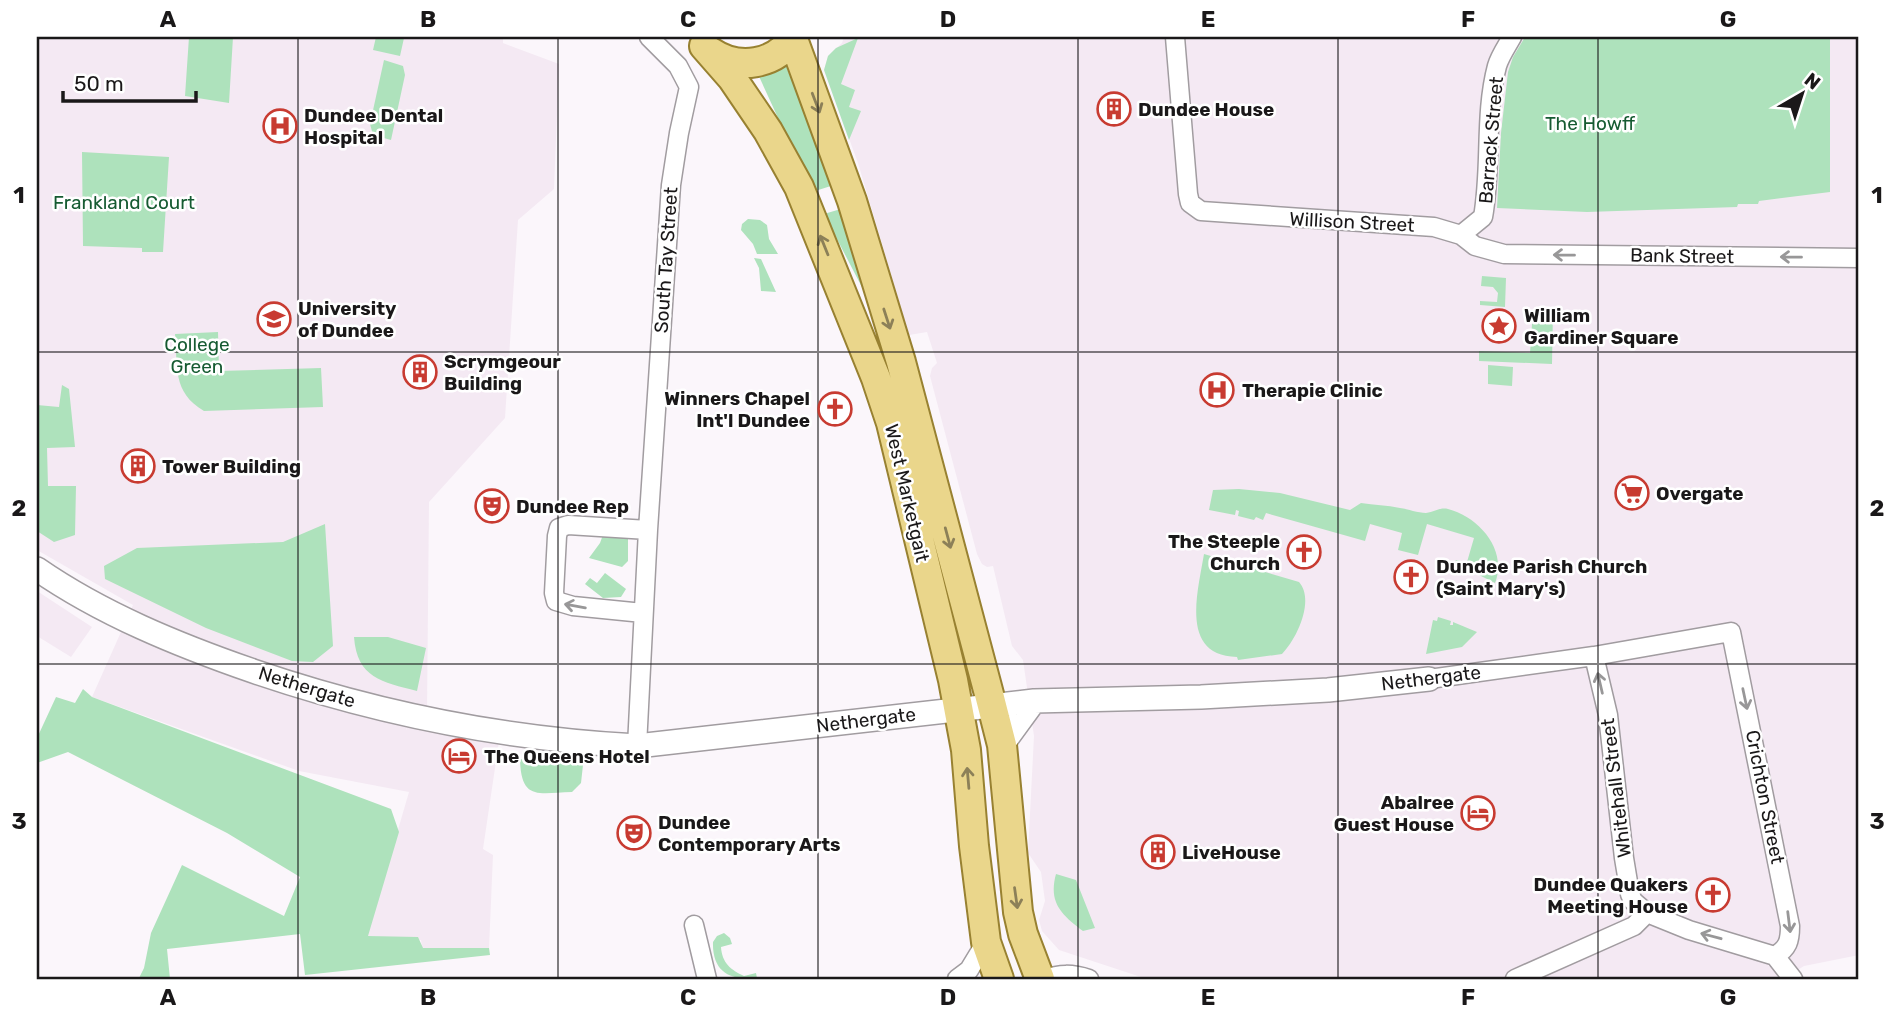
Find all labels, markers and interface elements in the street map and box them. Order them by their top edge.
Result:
text: A [160,5,177,33]
text: B [420,5,436,33]
text: C [680,5,696,33]
text: D [940,5,956,33]
text: E [1201,5,1215,33]
text: F [1461,5,1475,33]
text: G [1720,5,1736,33]
scale bar [63,60,196,104]
north arrow [1766,60,1836,130]
text: N [1800,68,1825,94]
text: 50 m [74,71,124,96]
street label: Barrack Street [1474,75,1508,205]
building icon: Dundee House [1095,90,1133,128]
one-way arrow [811,92,824,114]
place label: Dundee House [1138,98,1274,121]
place label: Dundee Dental Hospital [304,104,443,149]
hospital icon: Dundee Dental Hospital [261,107,299,145]
park label: The Howff [1545,112,1636,135]
text: 1 [13,181,25,209]
text: 1 [1871,181,1883,209]
street label: South Tay Street [649,186,683,334]
park label: Frankland Court [53,191,196,214]
street label: Willison Street [1289,207,1416,237]
one-way arrow [816,235,829,256]
street label: Bank Street [1630,244,1735,268]
one-way arrow [1552,248,1575,261]
one-way arrow [1780,250,1803,264]
place label: University of Dundee [298,297,397,342]
school or university icon: University of Dundee [255,300,293,338]
place label: William Gardiner Square [1524,304,1678,349]
place icon: William Gardiner Square [1480,307,1518,345]
one-way arrow [882,308,895,330]
park label: College Green [164,333,230,378]
place label: Scrymgeour Building [444,350,561,395]
building icon: Scrymgeour Building [401,353,439,391]
hospital icon: Therapie Clinic [1198,371,1236,409]
place label: Therapie Clinic [1242,379,1383,402]
place label: Winners Chapel Int'l Dundee [664,387,810,432]
church icon: Winners Chapel Int'l Dundee [816,390,854,428]
street label: West Marketgait [880,422,934,565]
building icon: Tower Building [119,447,157,485]
place label: Tower Building [162,455,301,478]
supermarket icon: Overgate [1613,474,1651,512]
place label: Overgate [1656,482,1744,505]
theatre icon: Dundee Rep [473,487,511,525]
text: 2 [12,494,26,522]
text: 2 [1870,494,1884,522]
place label: Dundee Rep [516,495,629,518]
one-way arrow [942,527,955,549]
place label: The Steeple Church [1168,530,1280,575]
church icon: The Steeple Church [1285,533,1323,571]
place label: Dundee Parish Church (Saint Mary's) [1436,555,1647,600]
church icon: Dundee Parish Church (Saint Mary's) [1392,558,1430,596]
one-way arrow [564,598,587,612]
street label: Nethergate [1380,660,1482,696]
street label: Nethergate [256,661,358,713]
one-way arrow [1593,672,1607,695]
one-way arrow [1739,687,1752,710]
street label: Nethergate [815,702,917,738]
street label: Whitehall Street [1596,716,1636,859]
street label: Crichton Street [1741,728,1789,866]
hotel icon: The Queens Hotel [440,737,478,775]
place label: The Queens Hotel [484,745,650,768]
one-way arrow [961,767,974,790]
place label: Abalree Guest House [1334,791,1454,836]
hotel icon: Abalree Guest House [1459,794,1497,832]
text: 3 [11,807,27,835]
text: 3 [1869,807,1885,835]
place label: Dundee Contemporary Arts [658,811,841,856]
theatre icon: Dundee Contemporary Arts [615,814,653,852]
building icon: LiveHouse [1139,833,1177,871]
place label: LiveHouse [1182,841,1281,864]
place label: Dundee Quakers Meeting House [1533,873,1688,918]
church icon: Dundee Quakers Meeting House [1694,876,1732,914]
one-way arrow [1010,886,1023,909]
one-way arrow [1782,910,1795,933]
one-way arrow [1700,929,1722,942]
text: A [160,983,177,1011]
text: B [420,983,436,1011]
text: C [680,983,696,1011]
text: D [940,983,956,1011]
text: E [1201,983,1215,1011]
text: F [1461,983,1475,1011]
text: G [1720,983,1736,1011]

